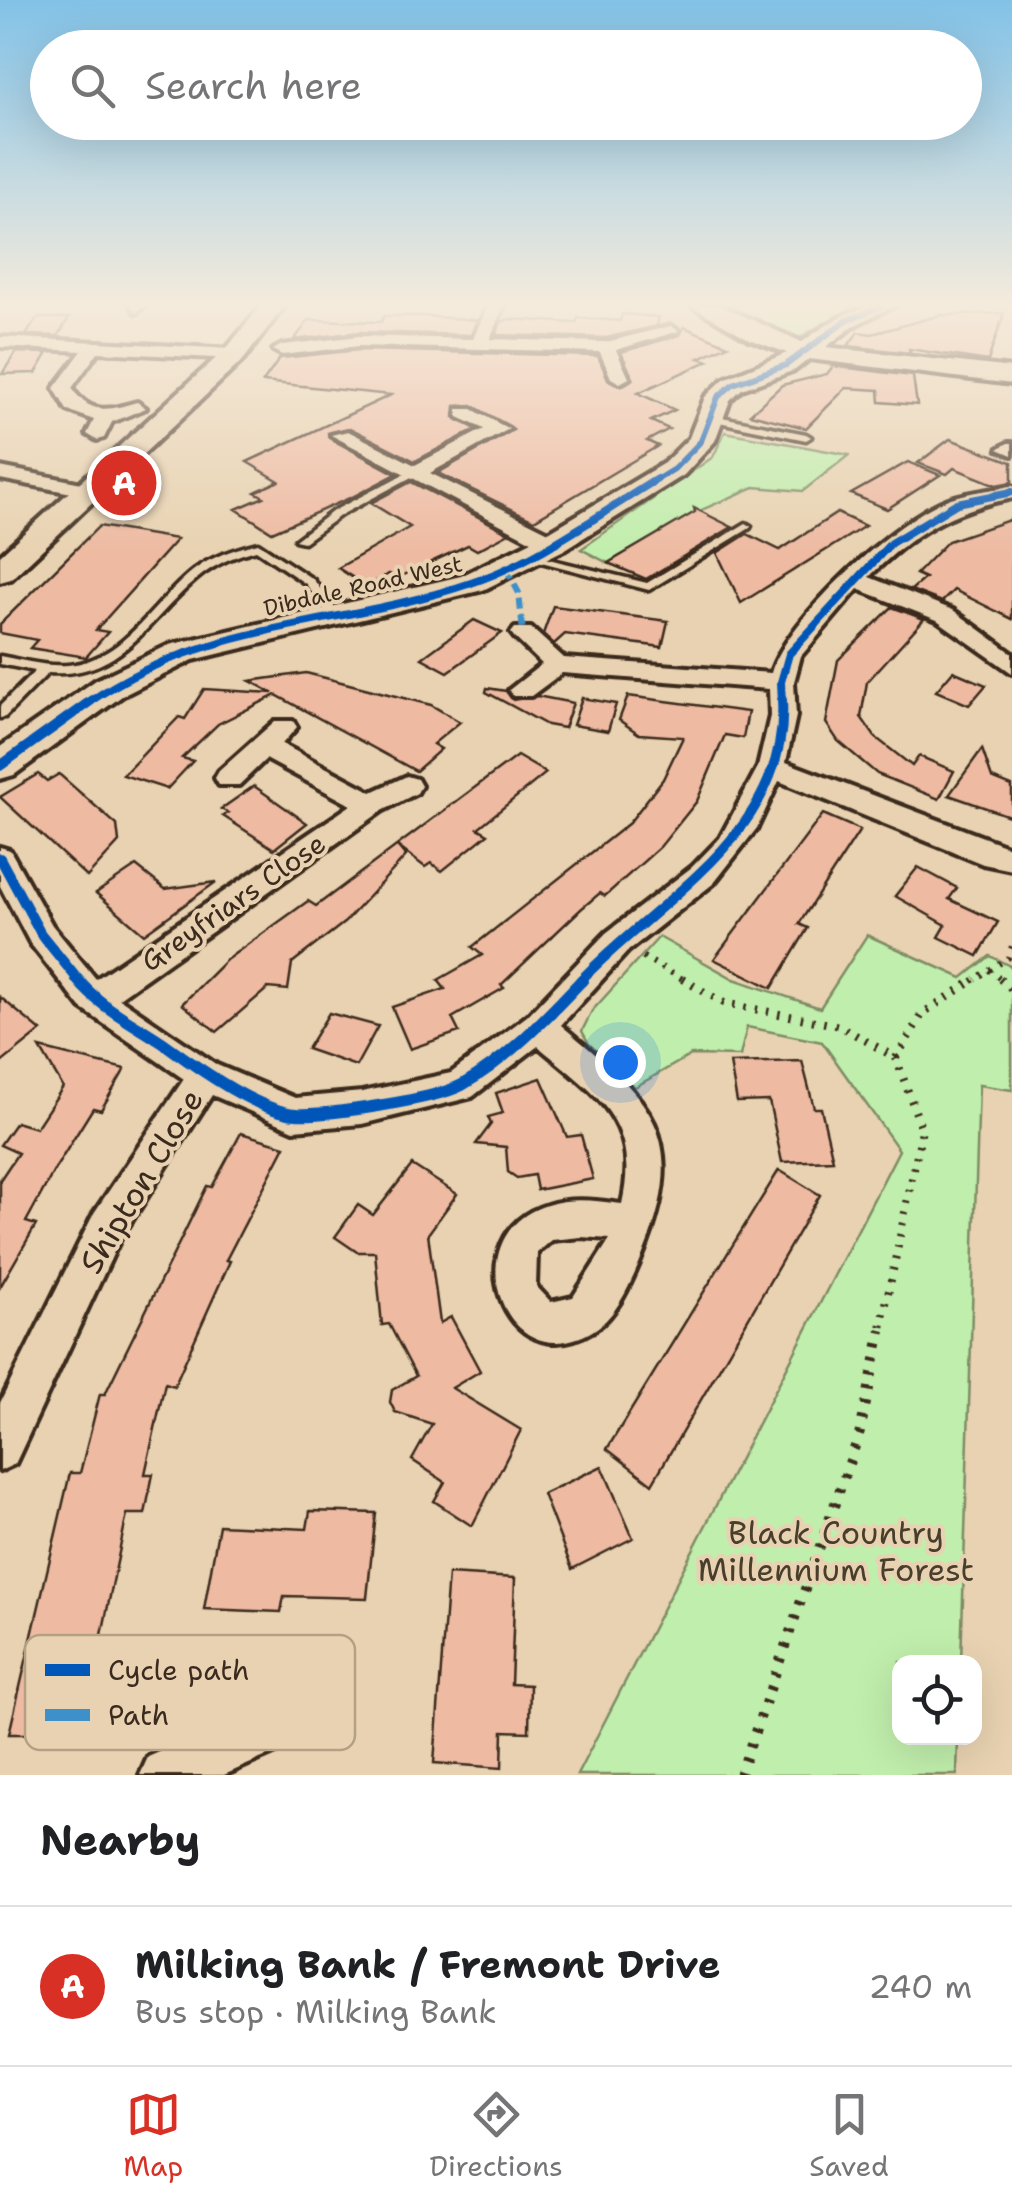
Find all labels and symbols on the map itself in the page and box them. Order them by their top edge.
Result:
pin: A [92,446,156,520]
street label: Dibdale Road West [261,549,465,623]
street label: Greyfriars Close [133,824,333,980]
your location [595,1037,646,1088]
street label: Shipton Close [69,1081,213,1281]
park label: Black Country Millennium Forest [698,1511,974,1591]
legend [25,1635,355,1750]
text: Cycle path [108,1651,250,1689]
text: Path [108,1696,169,1734]

